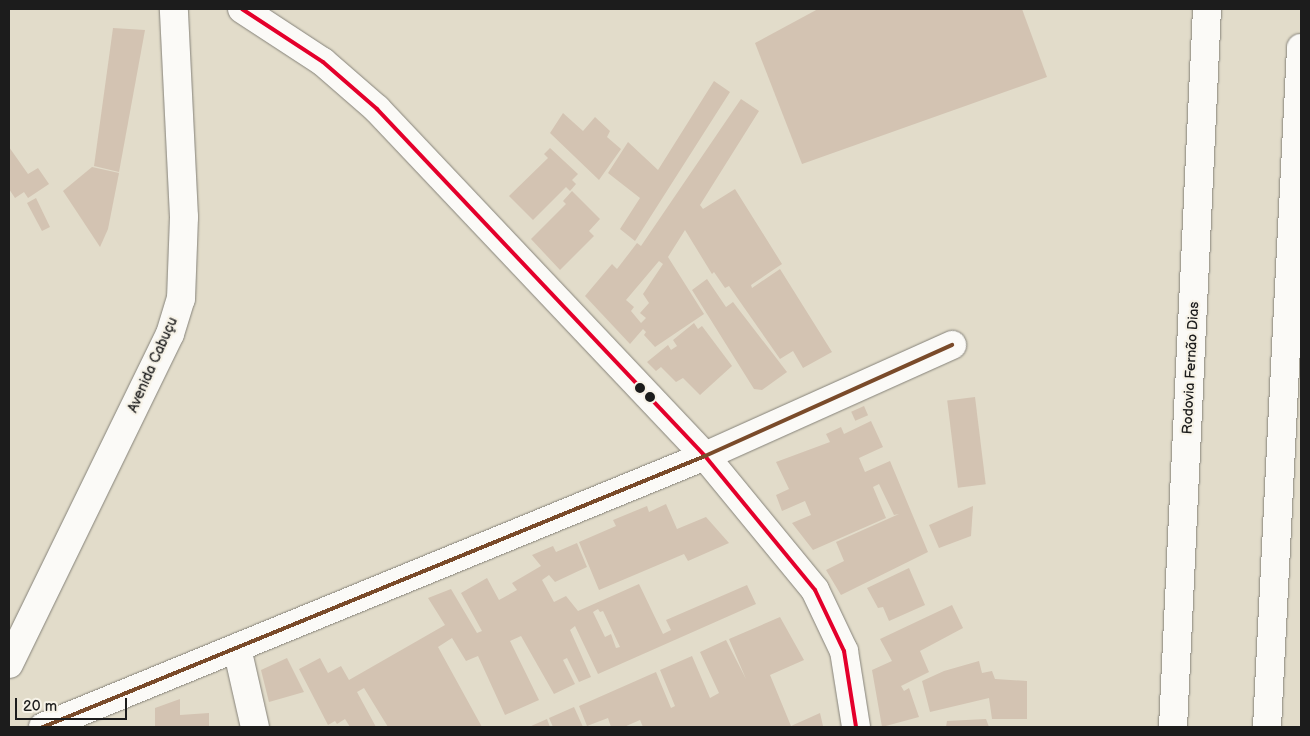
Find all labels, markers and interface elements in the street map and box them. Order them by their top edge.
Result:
street label: Rodovia Fernão Dias [1179,301,1203,435]
street label: Avenida Cabuçu [124,315,182,415]
unlabelled marker [635,383,645,393]
unlabelled marker [645,392,655,402]
scale bar [18,688,130,720]
text: 20 m [23,697,57,716]

